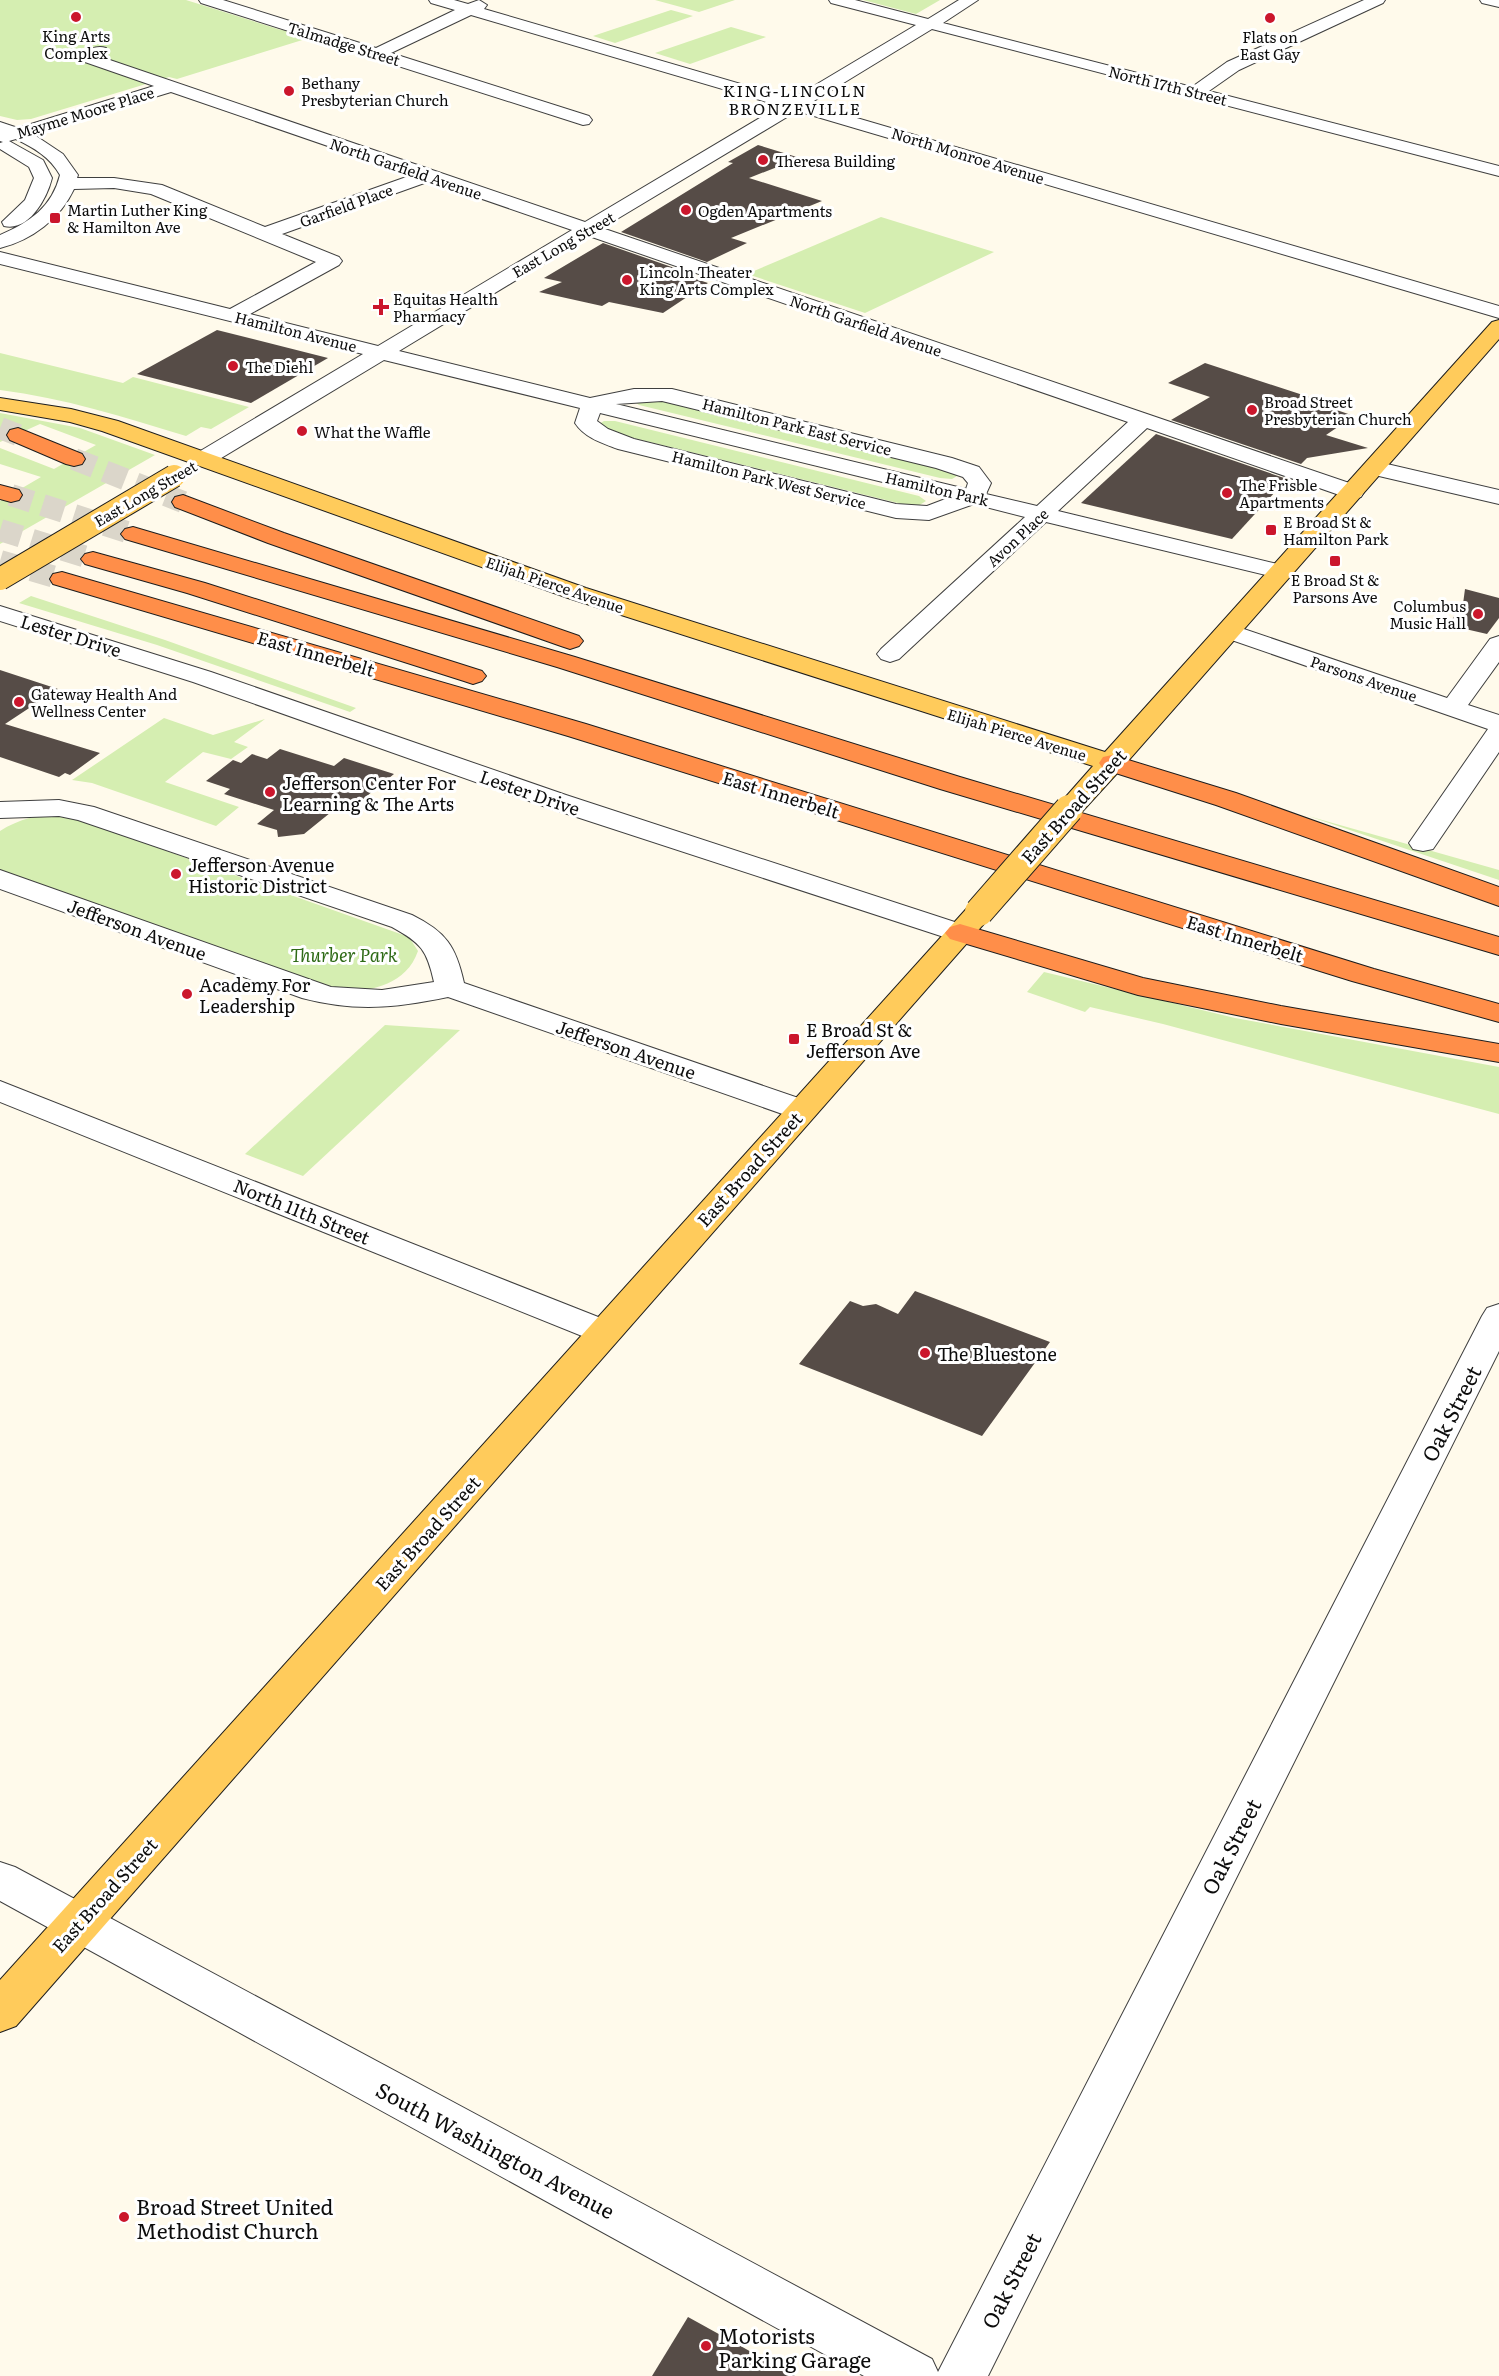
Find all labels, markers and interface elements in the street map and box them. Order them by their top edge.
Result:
marker: King Arts Complex [69,10,83,24]
marker: Flats on East Gay [1263,11,1277,25]
street label: Talmadge Street [285,15,403,71]
place label: King Arts Complex [42,24,110,64]
place label: Flats on East Gay [1240,25,1301,65]
street label: North 17th Street [1106,59,1230,111]
place label: Bethany Presbyterian Church [301,71,449,111]
district label: KING-LINCOLN BRONZEVILLE [723,78,867,120]
street label: Mayme Moore Place [13,80,157,144]
marker: Bethany Presbyterian Church [282,84,296,98]
street label: North Monroe Avenue [889,121,1048,189]
street label: North Garfield Avenue [327,131,485,205]
place label: Theresa Building [775,149,896,172]
marker: Theresa Building [756,153,770,167]
street label: Garfield Place [296,177,396,233]
place label: Martin Luther King & Hamilton Ave [67,198,208,238]
place label: Ogden Apartments [698,199,832,222]
marker: Ogden Apartments [679,203,693,217]
street label: East Long Street [507,205,619,283]
marker: Martin Luther King & Hamilton Ave [48,211,62,225]
place label: Lincoln Theater King Arts Complex [639,260,774,300]
marker: Lincoln Theater King Arts Complex [620,273,634,287]
place label: Equitas Health Pharmacy [393,287,498,327]
street label: North Garfield Avenue [787,288,945,362]
marker: Equitas Health Pharmacy [374,300,388,314]
street label: Hamilton Avenue [232,305,360,357]
place label: The Diehl [245,355,313,378]
marker: The Diehl [226,359,240,373]
place label: Broad Street Presbyterian Church [1264,390,1412,430]
street label: Hamilton Park East Service [700,391,894,461]
marker: Broad Street Presbyterian Church [1245,403,1259,417]
place label: What the Waffle [314,420,431,443]
marker: What the Waffle [295,424,309,438]
street label: Hamilton Park West Service [669,444,869,514]
street label: East Long Street [89,454,201,532]
street label: Hamilton Park [883,465,992,511]
place label: The Frisble Apartments [1239,473,1324,513]
marker: The Frisble Apartments [1220,486,1234,500]
street label: Avon Place [981,502,1053,572]
place label: E Broad St & Hamilton Park [1283,510,1389,550]
marker: E Broad St & Hamilton Park [1264,523,1278,537]
street label: Elijah Pierce Avenue [483,550,627,618]
marker: E Broad St & Parsons Ave [1328,554,1342,568]
place label: E Broad St & Parsons Ave [1291,568,1379,608]
place label: Columbus Music Hall [1389,594,1466,634]
street label: Lester Drive [17,607,125,663]
marker: Columbus Music Hall [1471,607,1485,621]
street label: East Innerbelt [254,623,379,683]
street label: Parsons Avenue [1307,649,1421,707]
place label: Gateway Health And Wellness Center [31,682,177,722]
marker: Gateway Health And Wellness Center [12,695,26,709]
street label: Elijah Pierce Avenue [945,702,1090,766]
street label: East Broad Street [1014,742,1132,869]
street label: Lester Drive [476,762,584,822]
street label: East Innerbelt [719,763,844,825]
place label: Jefferson Center For Learning & The Arts [282,769,456,817]
marker: Jefferson Center For Learning & The Arts [263,785,277,799]
place label: Jefferson Avenue Historic District [188,851,334,899]
marker: Jefferson Avenue Historic District [169,867,183,881]
street label: Jefferson Avenue [64,891,210,967]
street label: East Innerbelt [1183,907,1308,969]
park label: Thurber Park [290,941,398,968]
place label: Academy For Leadership [199,971,311,1019]
marker: Academy For Leadership [180,987,194,1001]
street label: Jefferson Avenue [552,1012,700,1086]
place label: E Broad St & Jefferson Ave [806,1016,920,1064]
marker: E Broad St & Jefferson Ave [787,1032,801,1046]
street label: East Broad Street [690,1105,808,1232]
street label: North 11th Street [230,1171,375,1251]
place label: The Bluestone [937,1340,1057,1367]
marker: The Bluestone [918,1346,932,1360]
street label: Oak Street [1413,1359,1488,1467]
street label: East Broad Street [368,1469,486,1596]
street label: Oak Street [1193,1792,1268,1900]
street label: East Broad Street [45,1831,163,1958]
street label: South Washington Avenue [371,2073,621,2225]
place label: Broad Street United Methodist Church [136,2190,334,2245]
marker: Broad Street United Methodist Church [117,2210,131,2224]
street label: Oak Street [973,2226,1048,2334]
place label: Motorists Parking Garage [718,2319,871,2374]
marker: Motorists Parking Garage [699,2339,713,2353]

